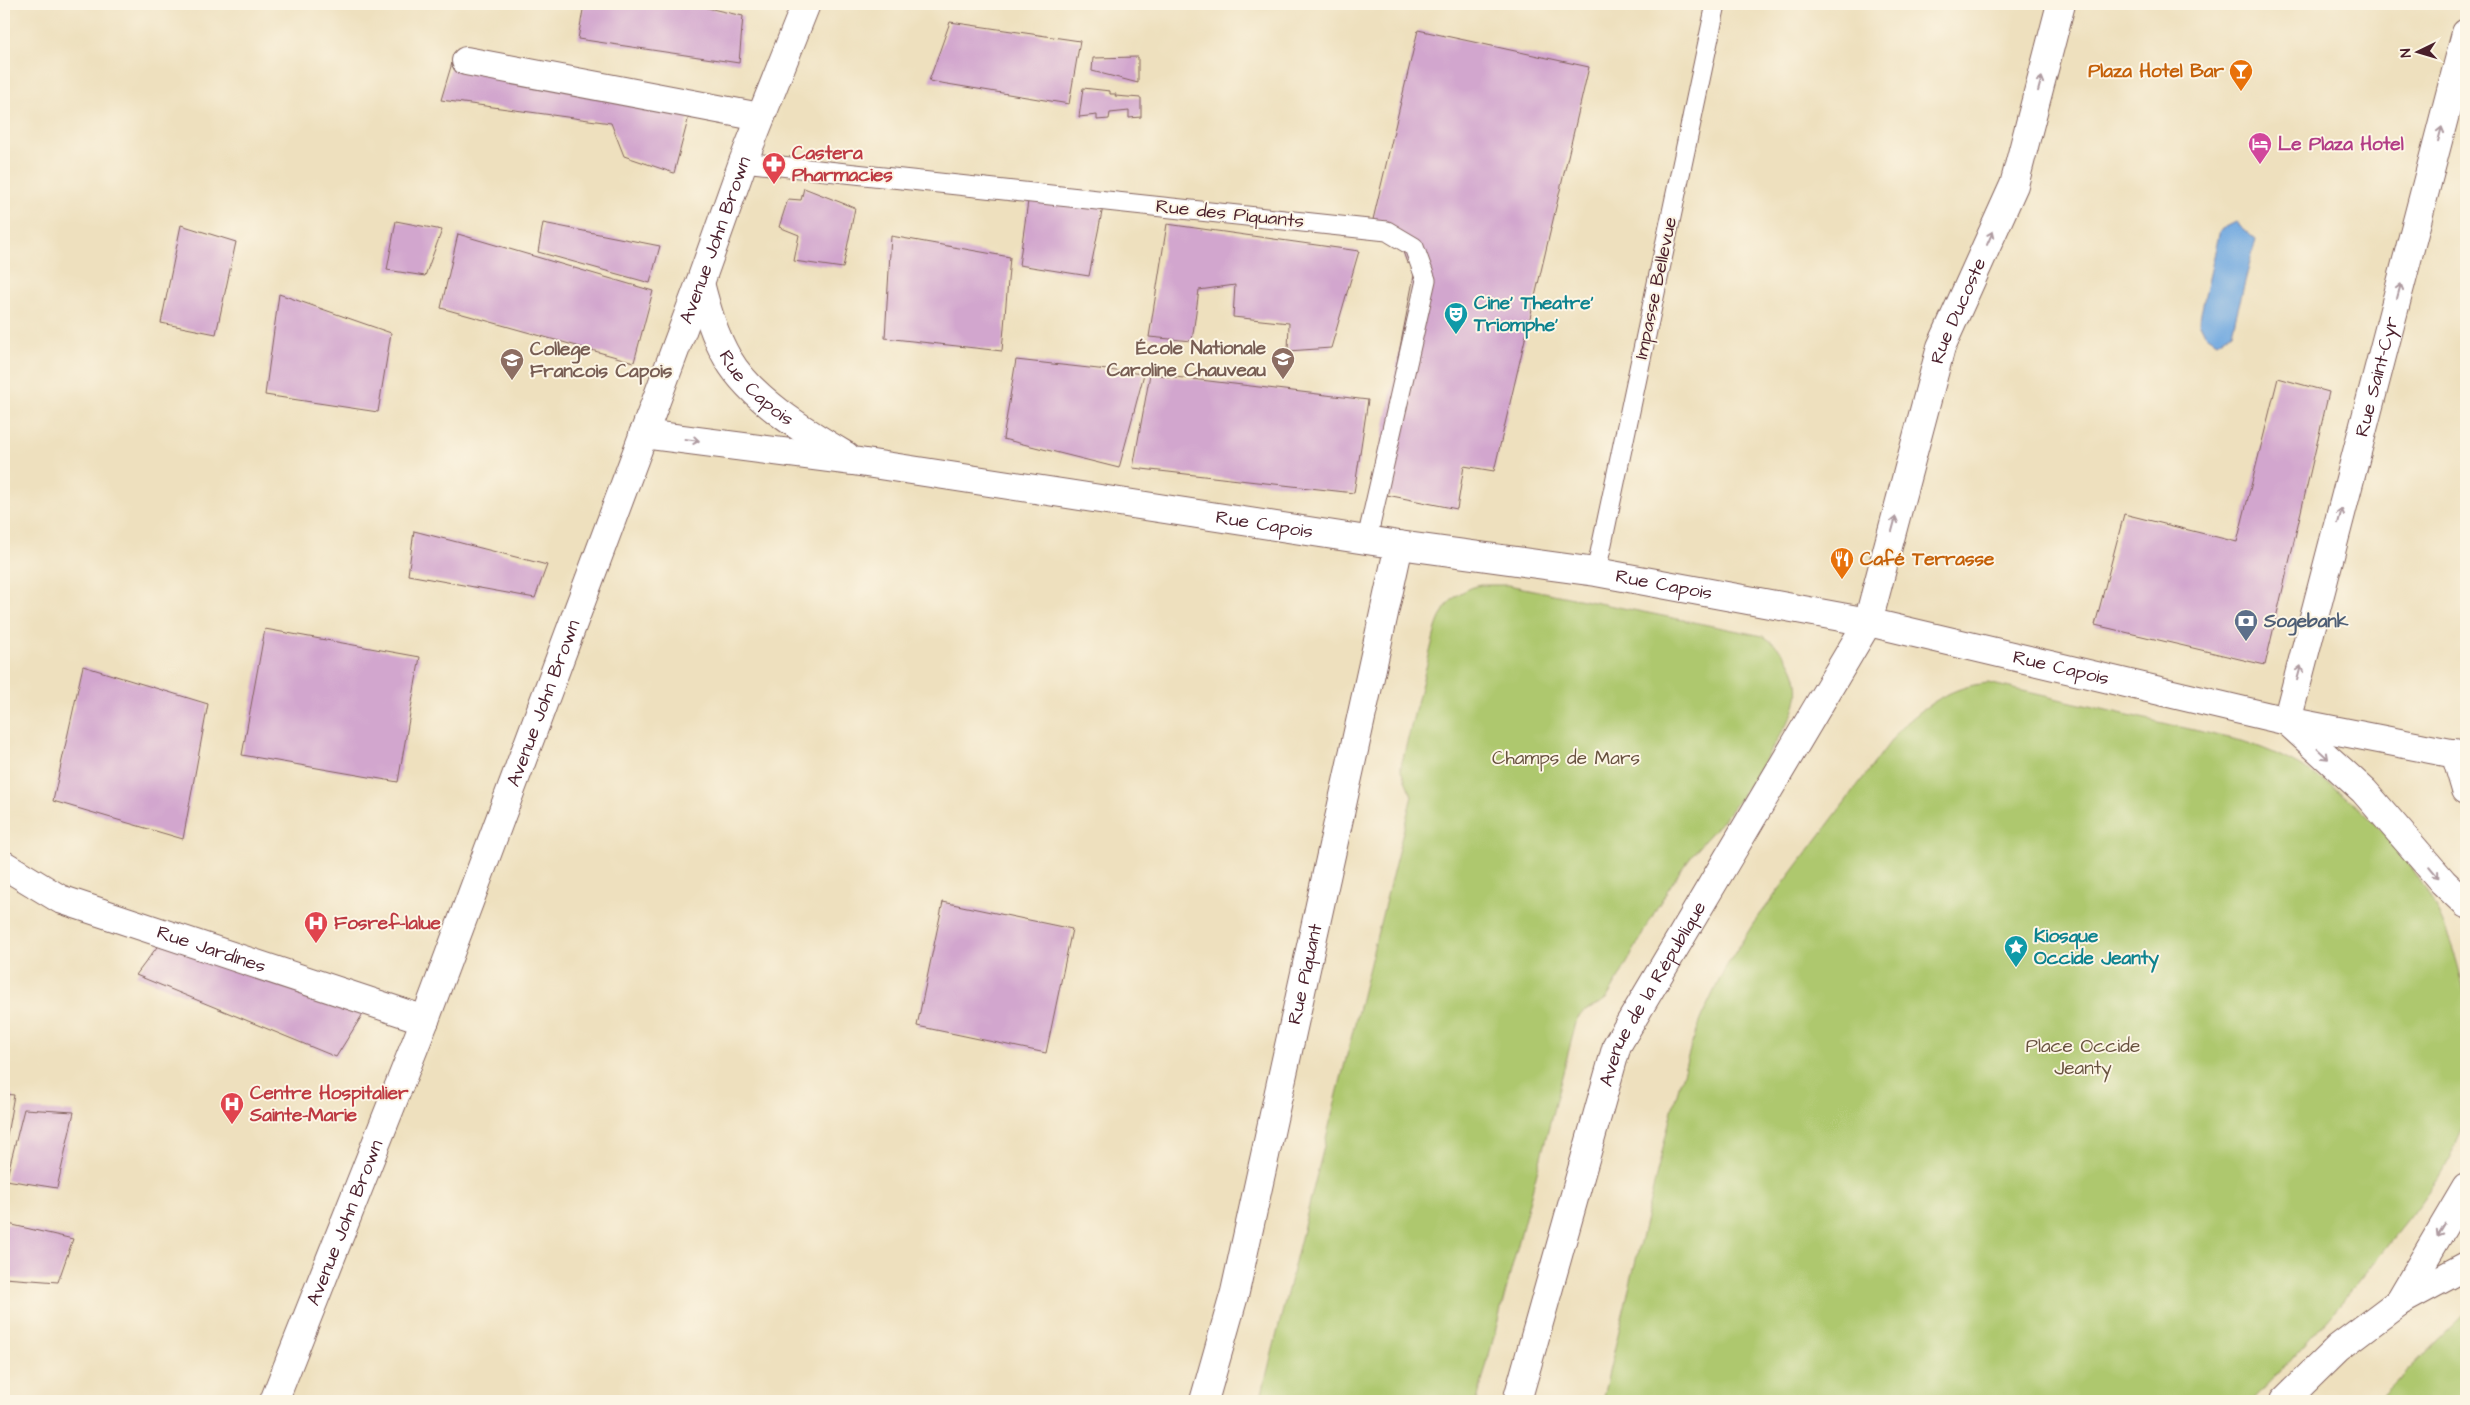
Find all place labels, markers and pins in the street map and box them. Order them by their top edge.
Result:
place label: Plaza Hotel Bar [2088,58,2225,85]
bar icon: Plaza Hotel Bar [2228,58,2254,92]
hotel icon: Le Plaza Hotel [2247,131,2273,165]
place label: Le Plaza Hotel [2278,131,2404,158]
place label: Castera Pharmacies [792,140,893,189]
pharmacy icon: Castera Pharmacies [761,151,787,185]
place label: Cine' Theatre' Triomphe' [1473,290,1594,339]
theatre icon: Cine' Theatre' Triomphe' [1443,301,1469,335]
place label: École Nationale Caroline Chauveau [1107,335,1267,384]
place label: College Francois Capois [530,336,673,385]
school or university icon: École Nationale Caroline Chauveau [1270,346,1296,380]
school or university icon: College Francois Capois [499,347,525,381]
restaurant icon: Café Terrasse [1829,546,1855,580]
place label: Café Terrasse [1860,546,1995,573]
bank icon: Sogebank [2233,608,2259,642]
place label: Sogebank [2263,608,2349,636]
hospital icon: Fosref-lalue [303,910,329,944]
place label: Fosref-lalue [334,910,442,937]
place label: Kiosque Occide Jeanty [2034,923,2159,973]
place icon: Kiosque Occide Jeanty [2003,934,2029,968]
place label: Centre Hospitalier Sainte-Marie [249,1080,409,1129]
hospital icon: Centre Hospitalier Sainte-Marie [219,1091,245,1125]

